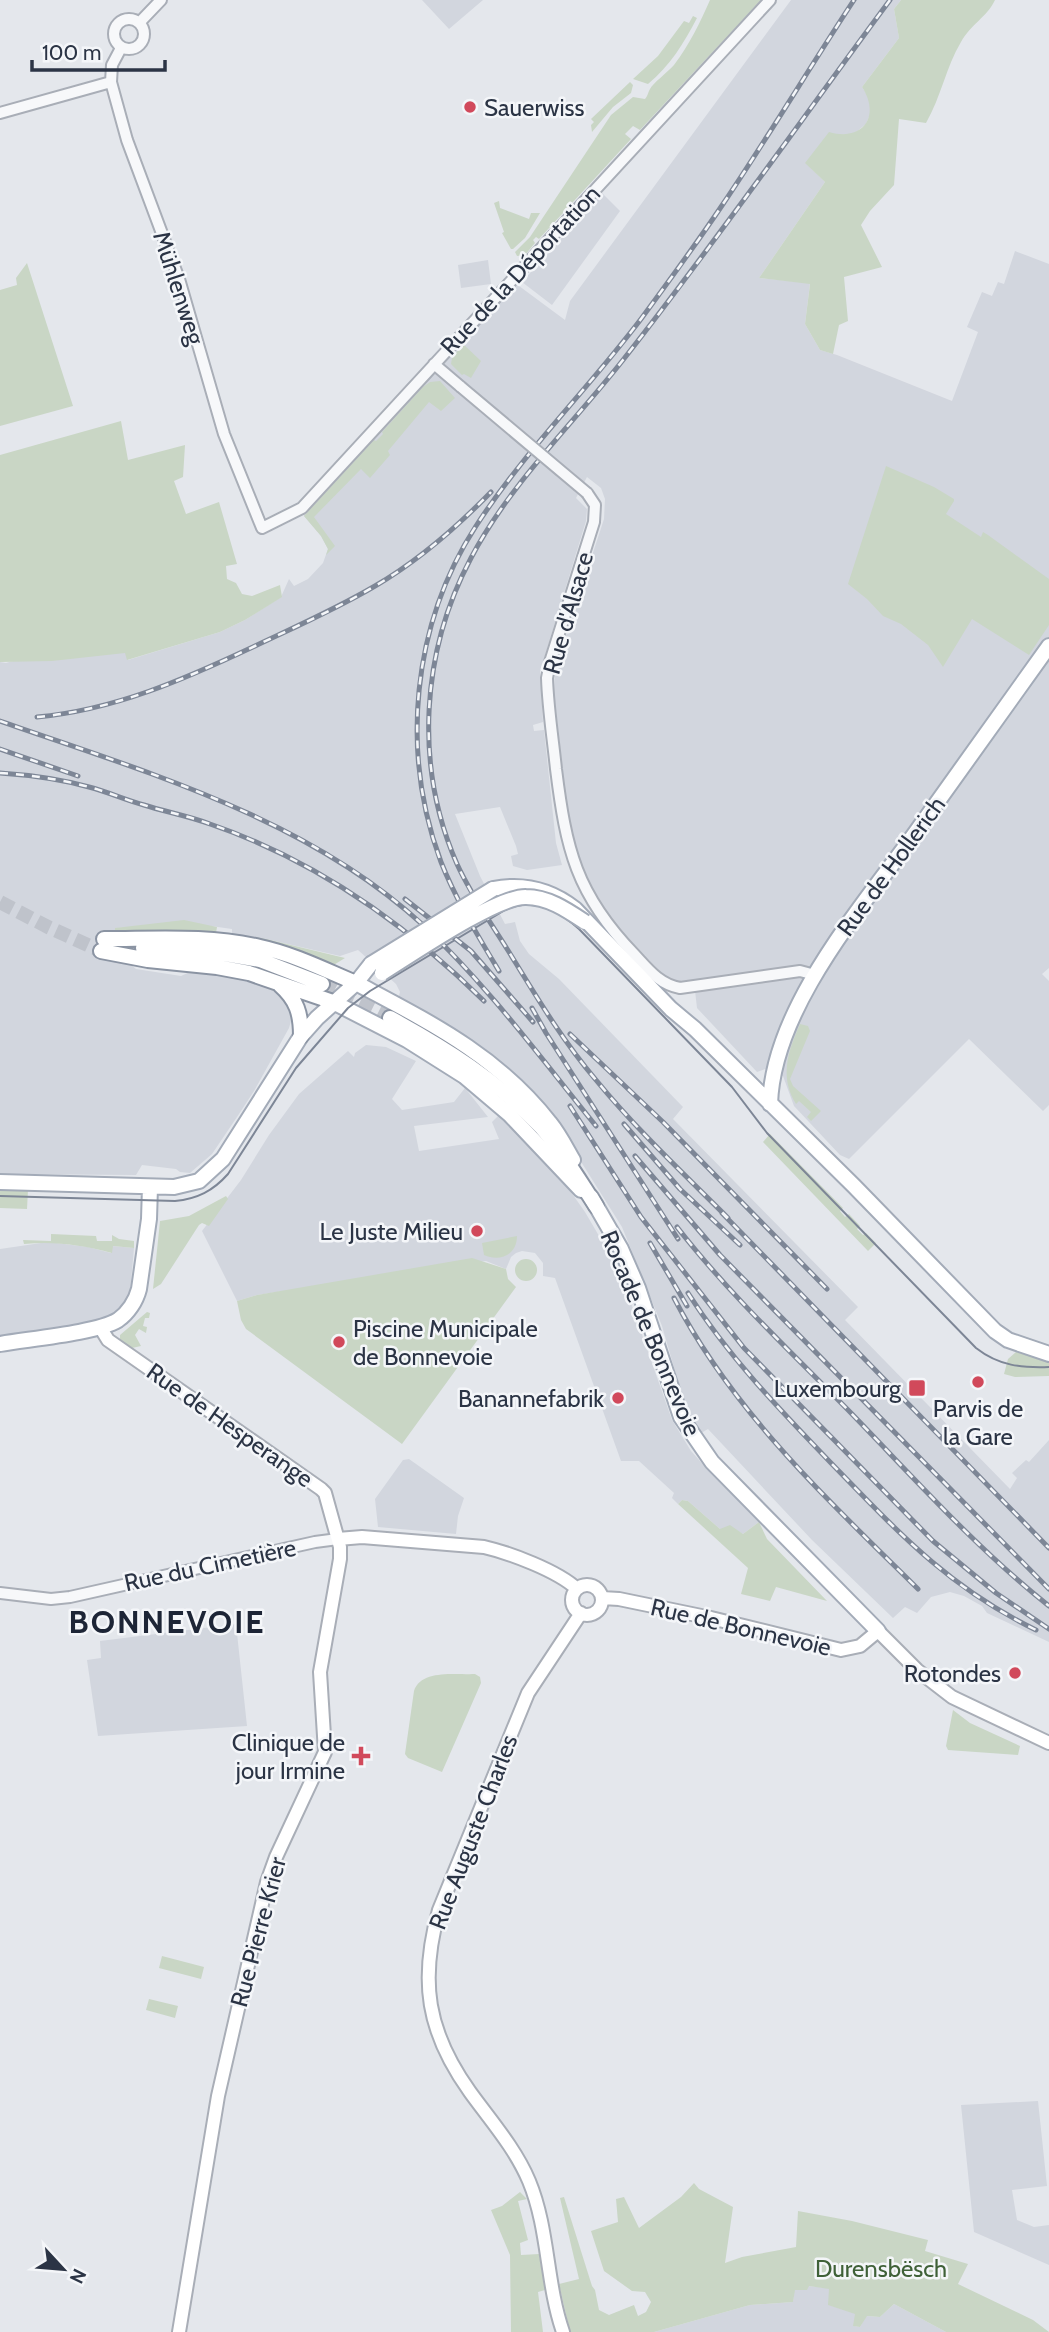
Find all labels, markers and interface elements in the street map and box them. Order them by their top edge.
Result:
scale bar [32,28,164,72]
text: 100 m [42,40,101,65]
place label: Sauerwiss [484,93,584,122]
marker: Sauerwiss [462,99,478,115]
street label: Rue de la Déportation [434,179,606,361]
street label: Mühlenweg [147,228,211,349]
street label: Rue d'Alsace [537,549,599,677]
street label: Rue de Hollerich [831,791,951,941]
place label: Le Juste Milieu [320,1217,463,1246]
marker: Le Juste Milieu [469,1223,485,1239]
street label: Rocade de Bonnevoie [595,1226,707,1440]
place label: Piscine Municipale de Bonnevoie [353,1314,538,1371]
marker: Piscine Municipale de Bonnevoie [331,1334,347,1350]
street label: Rue de Hesperange [141,1357,319,1493]
place label: Luxembourg [774,1374,902,1403]
marker: Parvis de la Gare [970,1374,986,1390]
marker: Luxembourg [907,1378,927,1398]
place label: Banannefabrik [458,1384,604,1413]
marker: Banannefabrik [610,1390,626,1406]
place label: Parvis de la Gare [933,1394,1023,1451]
street label: Rue du Cimetière [122,1533,298,1597]
street label: Rue de Bonnevoie [648,1592,834,1662]
district label: BONNEVOIE [69,1602,265,1641]
place label: Rotondes [904,1659,1001,1688]
marker: Rotondes [1007,1665,1023,1681]
place label: Clinique de jour Irmine [232,1728,345,1785]
street label: Rue Auguste Charles [422,1730,524,1934]
marker: Clinique de jour Irmine [351,1746,371,1766]
street label: Rue Pierre Krier [224,1853,292,2010]
north arrow [28,2234,98,2304]
park label: Durensbësch [815,2254,947,2283]
text: N [65,2265,91,2287]

